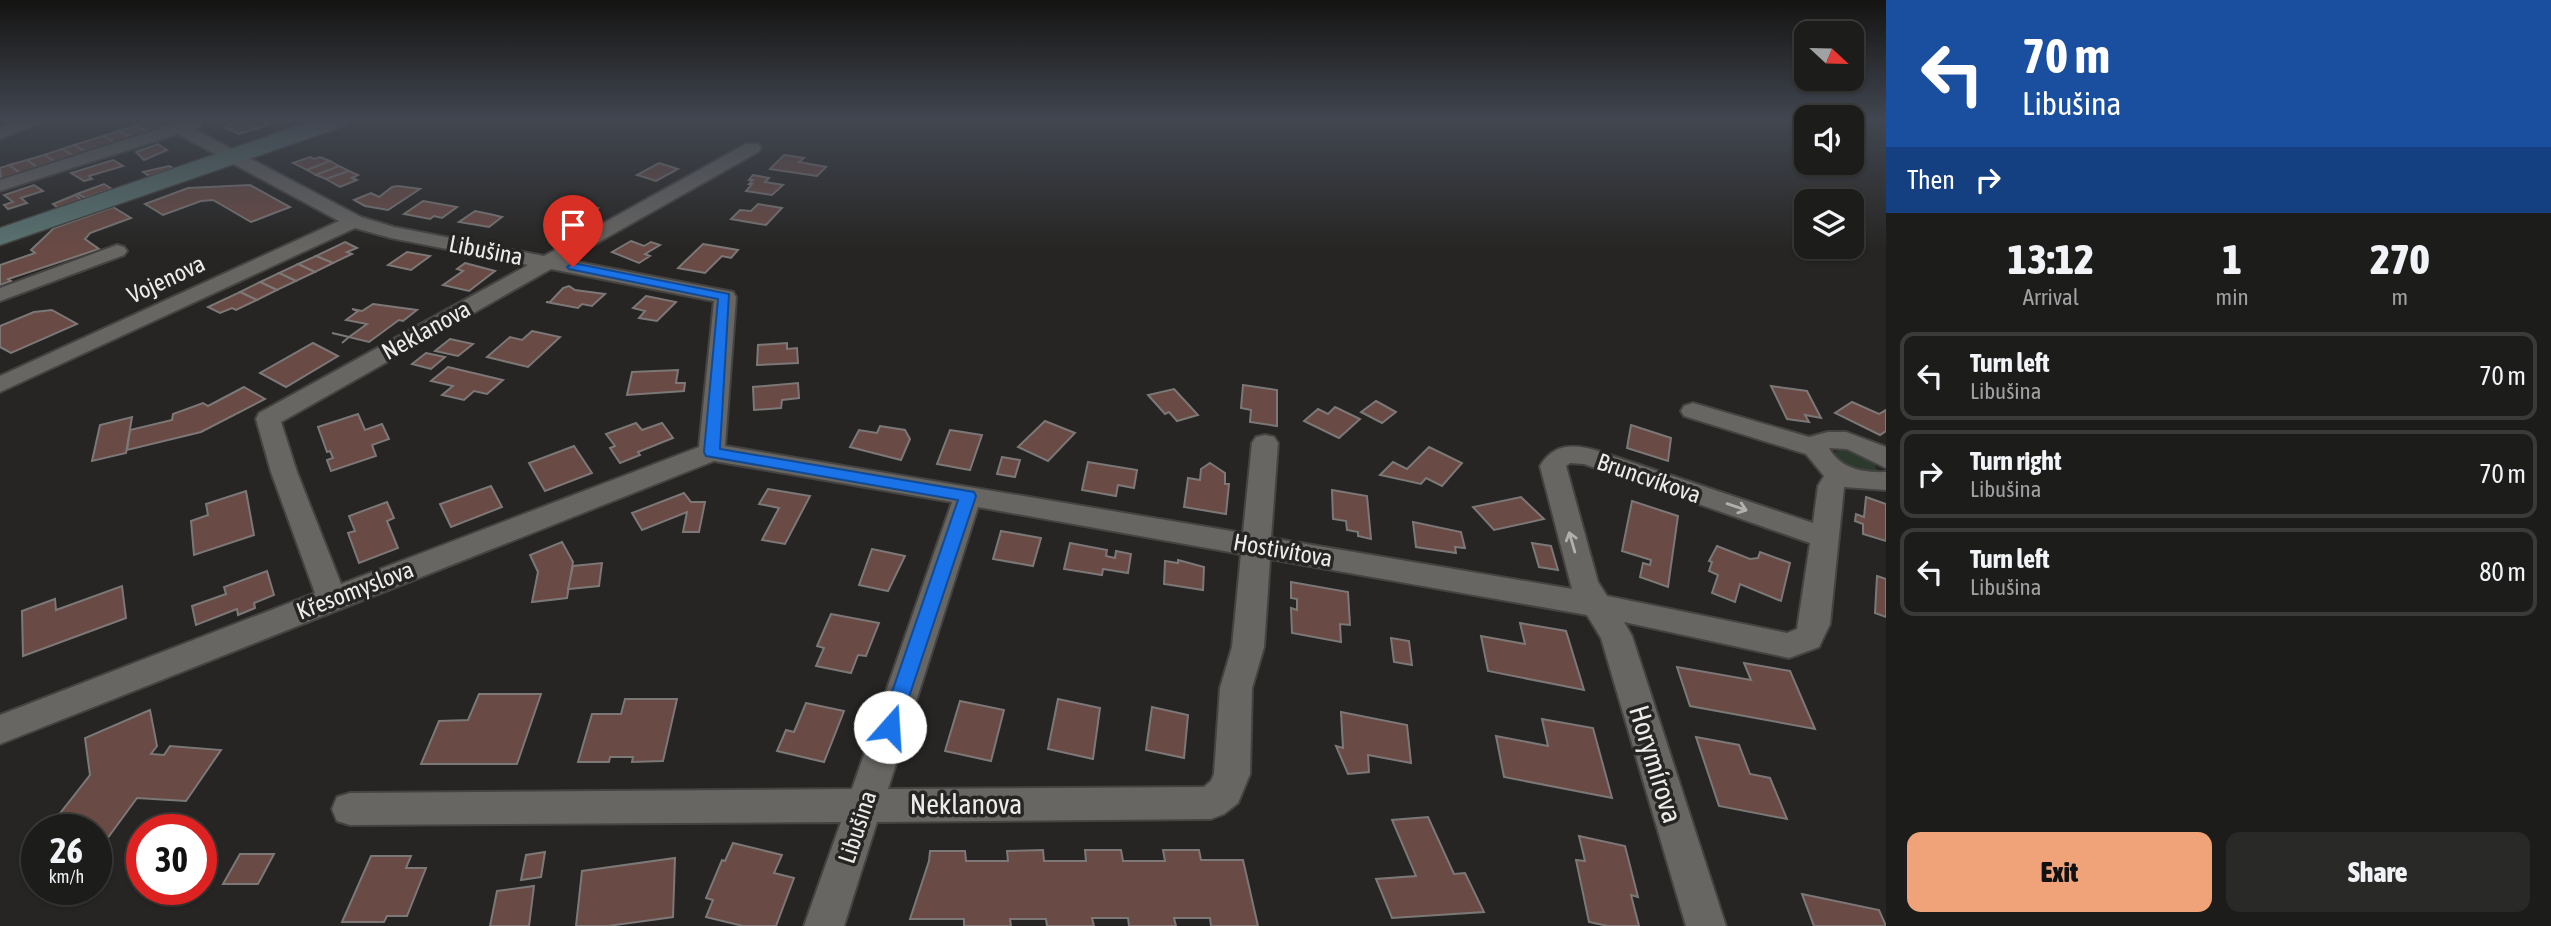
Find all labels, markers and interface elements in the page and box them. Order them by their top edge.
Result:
north arrow [1794,21,1864,91]
map controls [1794,21,1864,259]
text: 70 m [2022,27,2110,83]
icon: left [1907,28,1998,119]
text: Libušina [2022,85,2121,122]
button: sound [1794,105,1864,175]
icon: right [1969,161,2007,199]
text: Then [1907,165,1955,195]
button: layers [1794,189,1864,259]
pin [543,195,603,267]
icon: arrive [554,206,592,244]
street label: Libušina [447,230,525,270]
text: 13:12 [2008,235,2094,283]
text: 1 [2222,235,2242,283]
text: 270 [2370,235,2429,283]
street label: Vojenova [123,249,209,309]
text: Arrival [2023,284,2079,310]
text: min [2216,284,2249,310]
text: m [2392,284,2408,310]
street label: Neklanova [377,295,475,365]
text: Turn left [1970,348,2050,378]
icon: left [1911,357,1949,395]
text: 70 m [2479,361,2526,391]
text: Libušina [1970,378,2041,404]
text: Turn right [1970,446,2061,476]
street label: Bruncvíkova [1594,448,1704,508]
icon: right [1911,455,1949,493]
text: 70 m [2479,459,2526,489]
text: Libušina [1970,476,2041,502]
one-way arrow [1725,502,1747,514]
street label: Hostivítova [1231,528,1335,572]
one-way arrow [1565,532,1578,554]
text: Turn left [1970,544,2050,574]
icon: left [1911,553,1949,591]
street label: Křesomyslova [293,555,417,625]
text: 80 m [2479,557,2526,587]
text: Libušina [1970,574,2041,600]
position arrow [853,690,927,764]
street label: Horymírova [1623,701,1689,827]
street label: Libušina [833,787,881,867]
street label: Neklanova [910,788,1022,820]
speed limit sign: 30 [126,814,217,905]
text: 26 [50,830,83,870]
button: Exit [1907,832,2212,912]
button: Share [2226,832,2530,912]
text: km/h [49,866,84,887]

